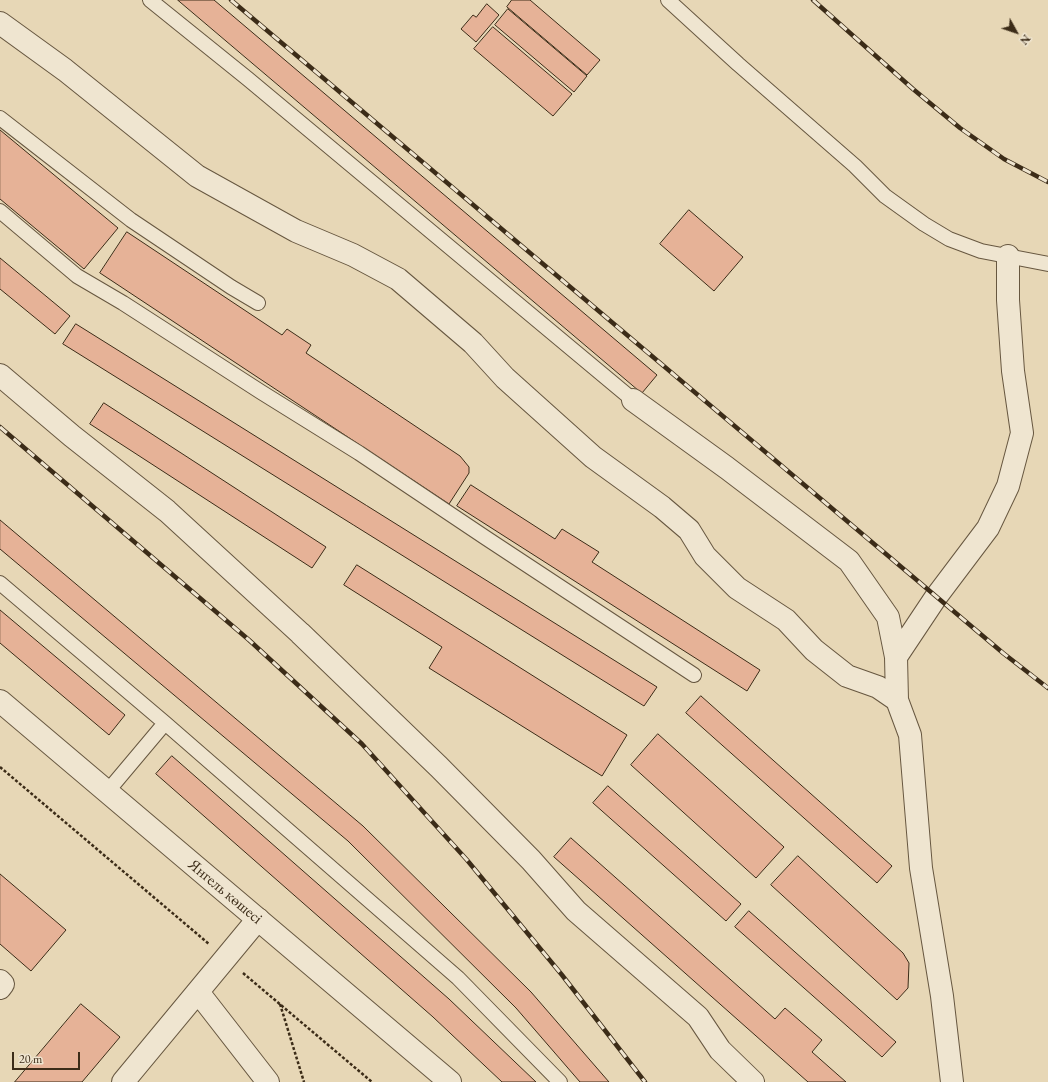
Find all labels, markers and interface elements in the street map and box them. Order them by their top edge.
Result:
north arrow [996,12,1036,52]
text: N [1017,32,1033,48]
street label: Янгель көшесі [184,855,266,929]
scale bar [14,1044,82,1070]
text: 20 m [19,1051,42,1067]

